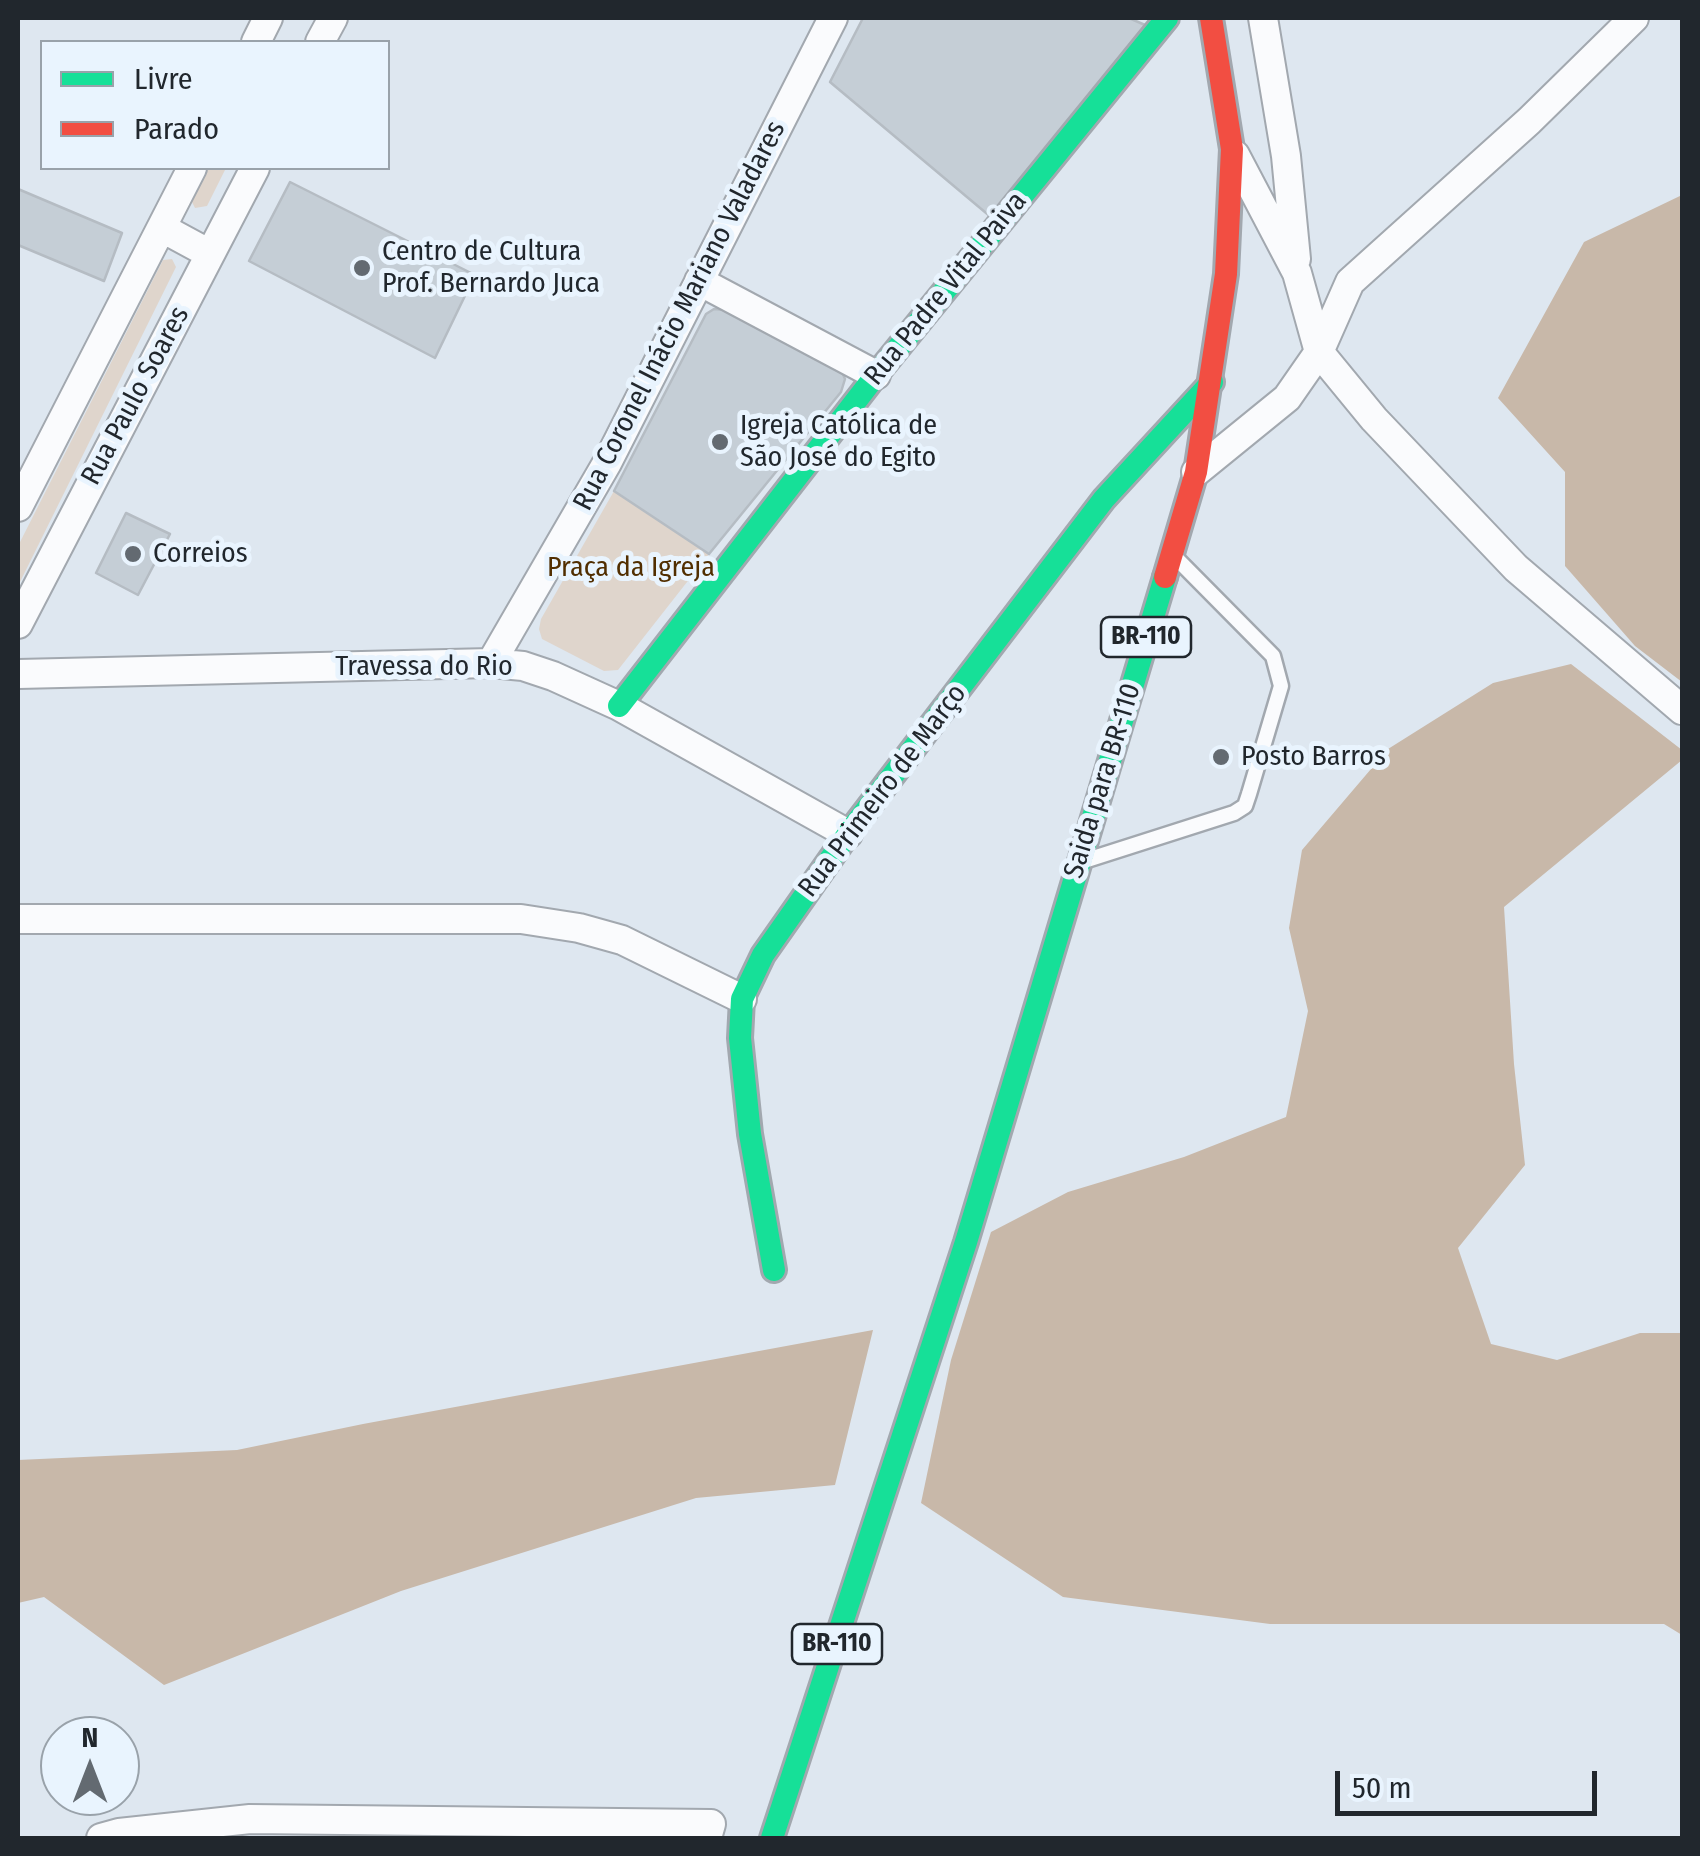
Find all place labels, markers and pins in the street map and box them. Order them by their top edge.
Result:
place label: Centro de Cultura Prof. Bernardo Juca [382,235,600,301]
marker: Centro de Cultura Prof. Bernardo Juca [351,257,373,279]
place label: Igreja Católica de São José do Egito [740,409,937,475]
marker: Igreja Católica de São José do Egito [709,431,731,453]
place label: Correios [153,537,248,571]
marker: Correios [122,543,144,565]
place label: Posto Barros [1241,740,1386,774]
marker: Posto Barros [1210,746,1232,768]

